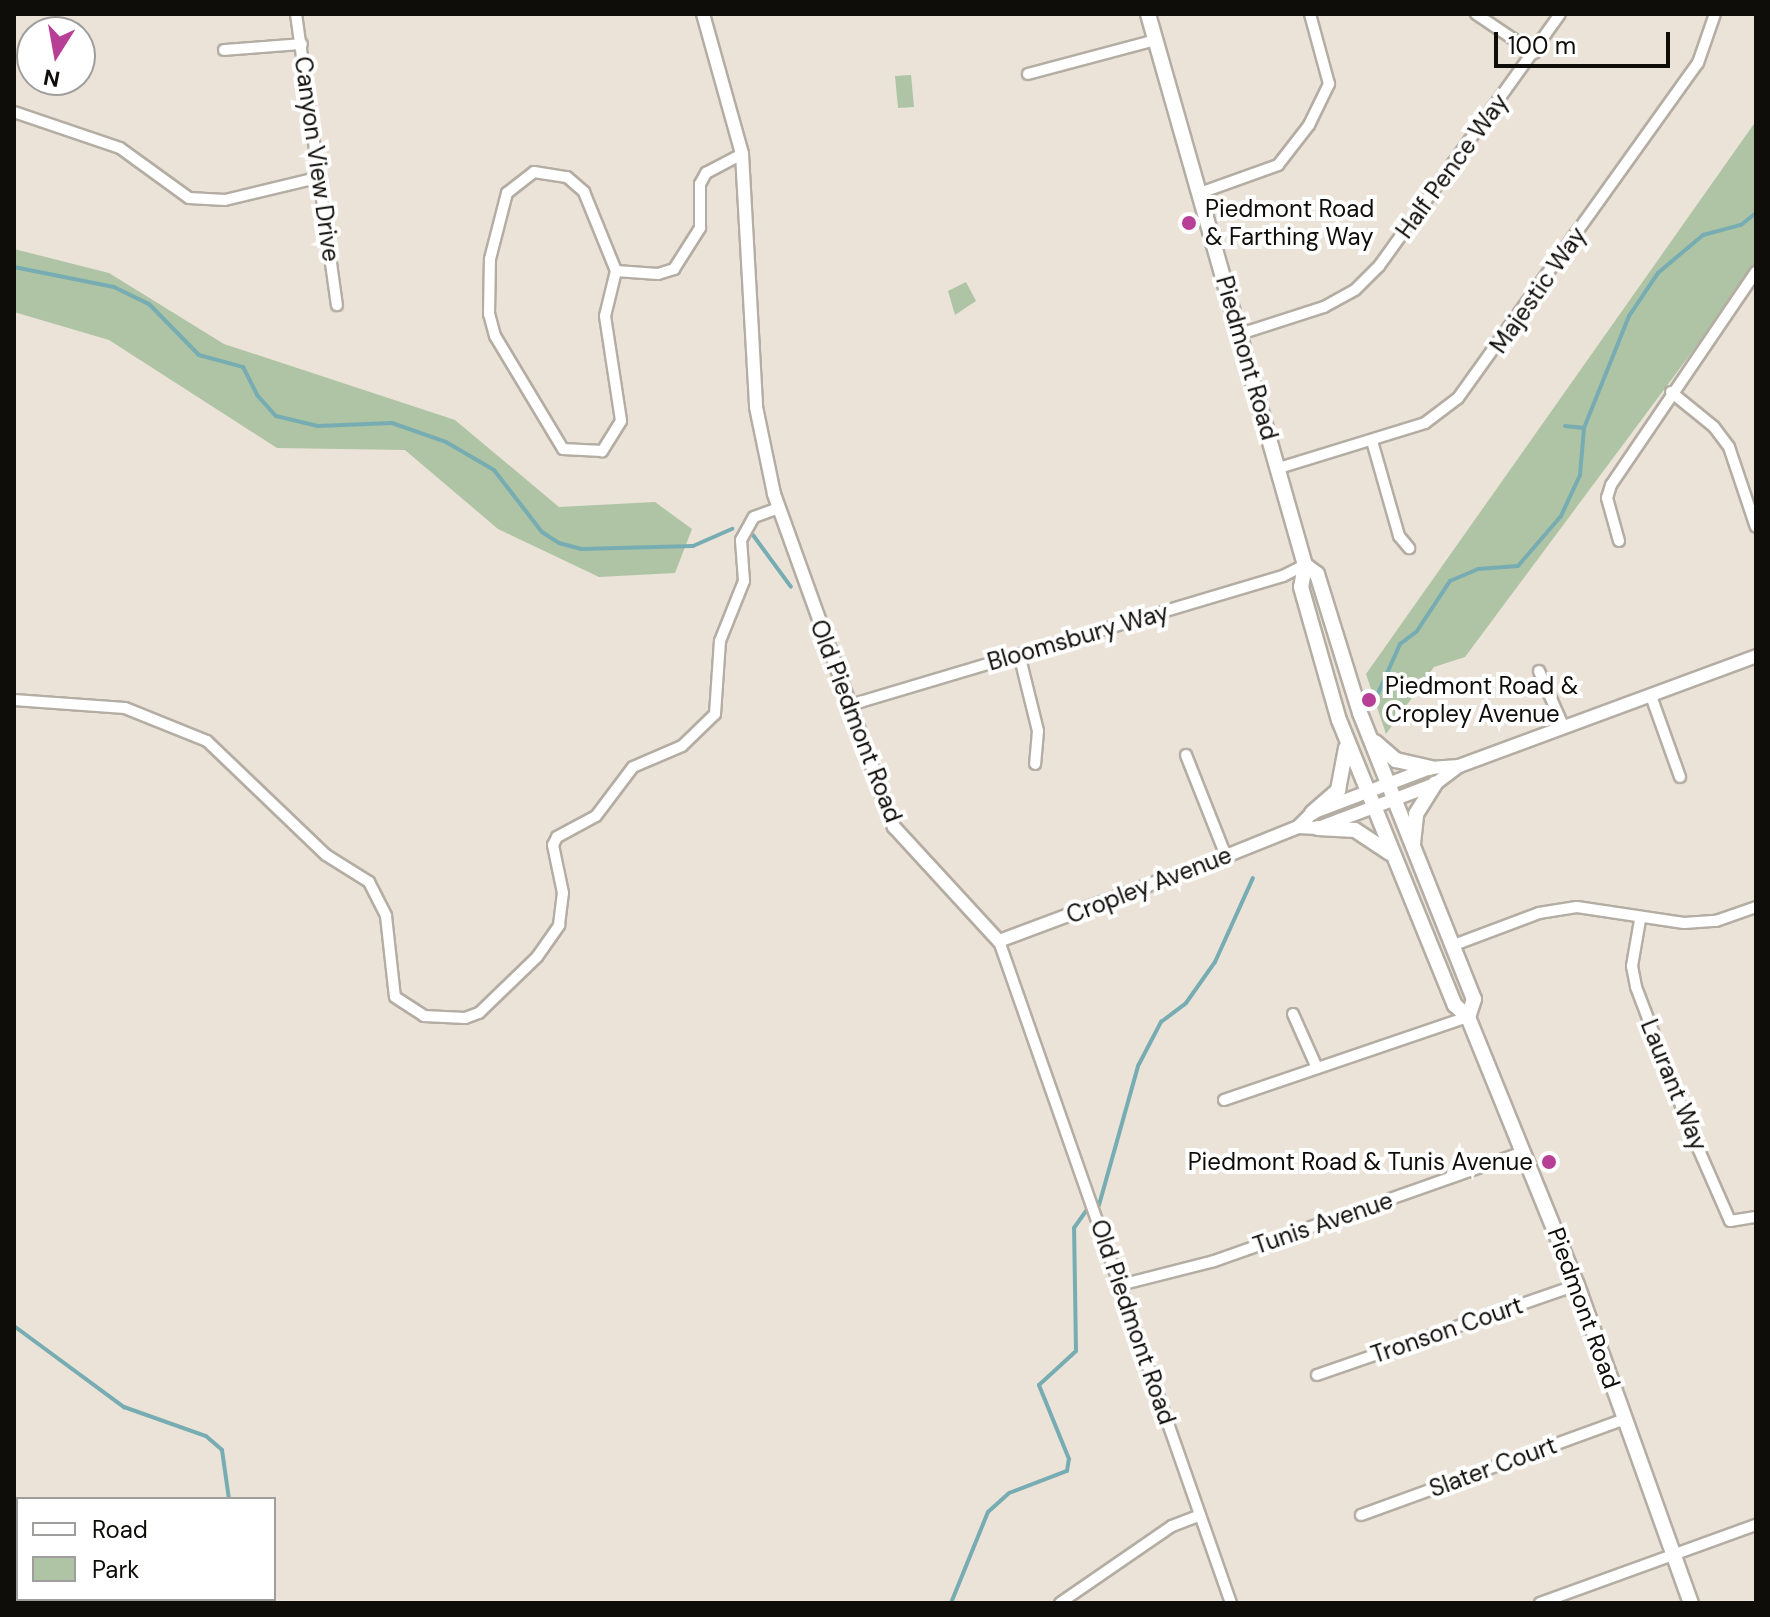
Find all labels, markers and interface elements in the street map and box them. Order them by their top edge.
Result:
north arrow [16,16,96,96]
scale bar [1498,16,1674,66]
text: 100 m [1508,30,1576,61]
street label: Canyon View Drive [288,55,346,263]
text: N [41,62,62,94]
street label: Half Pence Way [1390,88,1514,244]
place label: Piedmont Road & Farthing Way [1205,195,1374,251]
marker: Piedmont Road & Farthing Way [1180,214,1198,232]
street label: Majestic Way [1484,221,1592,359]
street label: Piedmont Road [1210,273,1284,443]
street label: Bloomsbury Way [984,597,1172,677]
street label: Old Piedmont Road [804,616,908,826]
place label: Piedmont Road & Cropley Avenue [1385,672,1578,728]
marker: Piedmont Road & Cropley Avenue [1360,691,1378,709]
street label: Cropley Avenue [1062,840,1236,930]
street label: Laurant Way [1635,1015,1713,1155]
place label: Piedmont Road & Tunis Avenue [1188,1148,1533,1176]
marker: Piedmont Road & Tunis Avenue [1540,1153,1558,1171]
street label: Tunis Avenue [1250,1186,1396,1260]
street label: Old Piedmont Road [1084,1216,1182,1428]
street label: Piedmont Road [1541,1223,1627,1393]
street label: Tronson Court [1367,1291,1527,1369]
street label: Slater Court [1425,1431,1561,1503]
legend [16,1497,276,1601]
text: Road [92,1514,148,1545]
text: Park [92,1554,139,1585]

